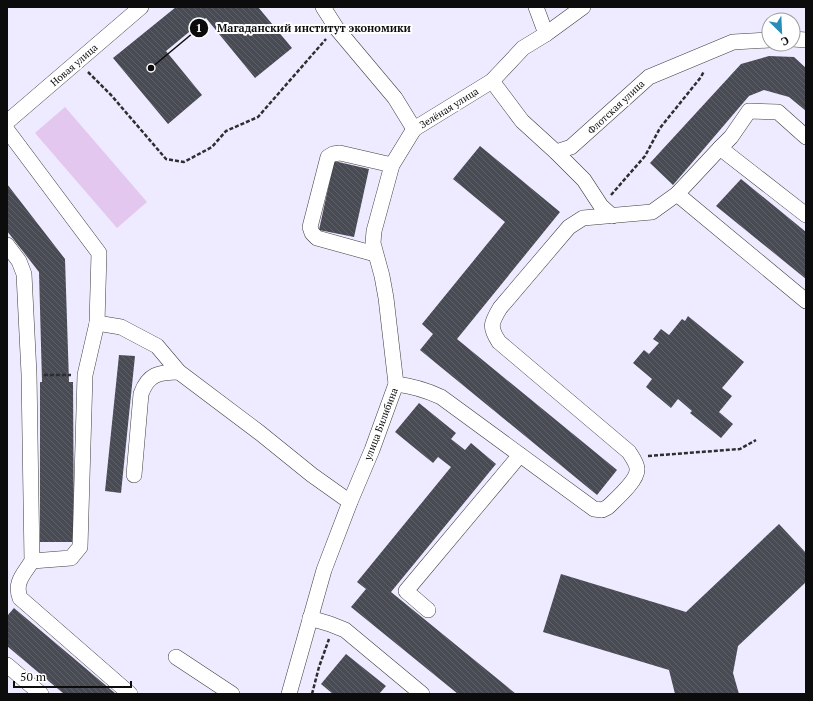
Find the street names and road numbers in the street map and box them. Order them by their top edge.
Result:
street label: Новая улица [48,41,100,89]
street label: Флотская улица [585,77,647,137]
street label: Зелёная улица [417,85,481,131]
street label: улица Билибина [361,386,401,463]

